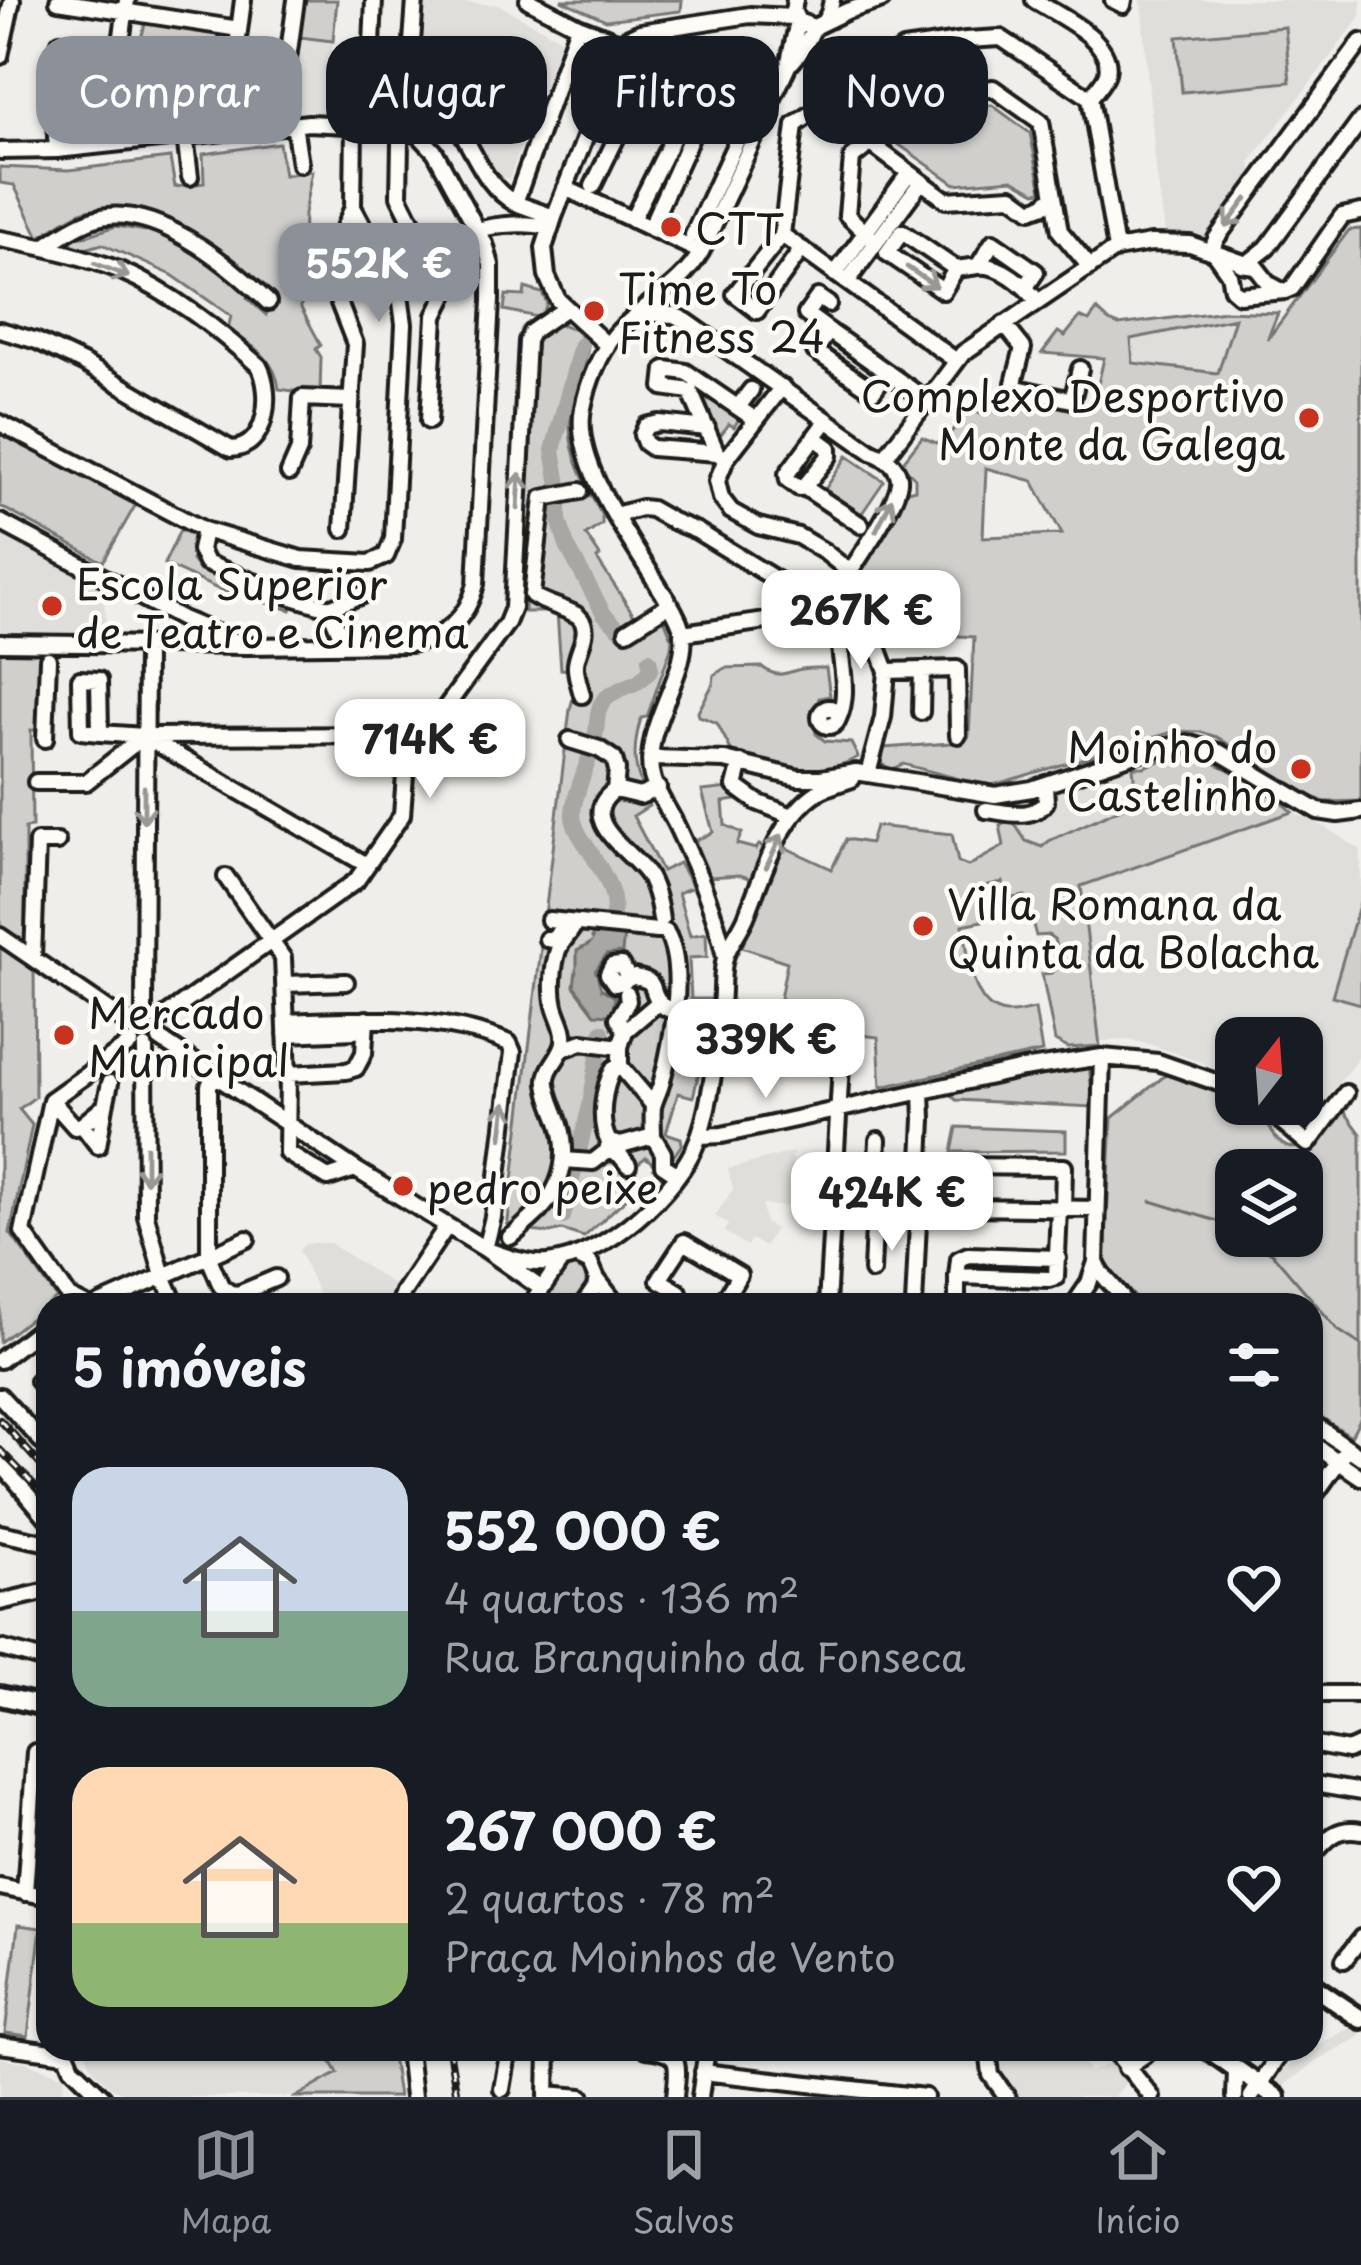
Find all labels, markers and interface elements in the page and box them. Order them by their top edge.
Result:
chip: Comprar [36,36,302,144]
chip: Alugar [326,36,547,144]
chip: Filtros [571,36,779,144]
chip: Novo [803,36,988,144]
place label: CTT [695,196,784,259]
one-way arrow [1223,196,1249,229]
marker: CTT [658,214,684,240]
pin: 552K € [281,223,477,325]
text: 552K € [306,232,452,291]
place label: Time To Fitness 24 [618,256,825,367]
one-way arrow [93,260,130,282]
one-way arrow [904,264,938,289]
marker: Time To Fitness 24 [581,298,607,324]
place label: Complexo Desportivo Monte da Galega [860,363,1285,474]
marker: Complexo Desportivo Monte da Galega [1296,405,1322,431]
one-way arrow [508,472,531,511]
one-way arrow [874,498,897,534]
place label: Escola Superior de Teatro e Cinema [76,551,469,662]
pin: 267K € [763,570,959,672]
text: 267K € [788,579,934,638]
marker: Escola Superior de Teatro e Cinema [39,593,65,619]
pin: 714K € [332,699,528,801]
text: 714K € [361,708,499,767]
place label: Moinho do Castelinho [1066,714,1277,825]
marker: Moinho do Castelinho [1288,756,1314,782]
one-way arrow [133,785,155,824]
one-way arrow [764,834,786,870]
place label: Villa Romana da Quinta da Bolacha [947,871,1319,982]
marker: Villa Romana da Quinta da Bolacha [910,913,936,939]
place label: Mercado Municipal [88,980,289,1091]
pin: 339K € [668,999,864,1101]
text: 339K € [695,1008,837,1067]
north arrow [1215,1017,1323,1125]
map controls [1215,1017,1323,1257]
marker: Mercado Municipal [51,1022,77,1048]
one-way arrow [494,1101,516,1140]
one-way arrow [135,1145,157,1184]
button: layers [1215,1149,1323,1257]
pin: 424K € [794,1152,990,1254]
place label: pedro peixe [427,1155,658,1218]
text: 424K € [818,1161,966,1220]
marker: pedro peixe [390,1173,416,1199]
text: 5 imóveis [72,1327,307,1404]
icon: filters [1221,1332,1287,1398]
text: 552 000 € [444,1490,721,1567]
icon: home [168,1515,312,1659]
icon: heart [1221,1554,1287,1620]
text: 4 quartos · 136 m² [444,1567,799,1626]
text: Rua Branquinho da Fonseca [444,1626,965,1685]
text: 267 000 € [444,1790,717,1867]
icon: home [168,1815,312,1959]
icon: heart [1221,1854,1287,1920]
text: 2 quartos · 78 m² [444,1867,775,1926]
text: Praça Moinhos de Vento [444,1926,896,1985]
tab: Mapa [181,2122,271,2244]
tab: Salvos [633,2122,734,2244]
tab: Início [1096,2122,1180,2244]

